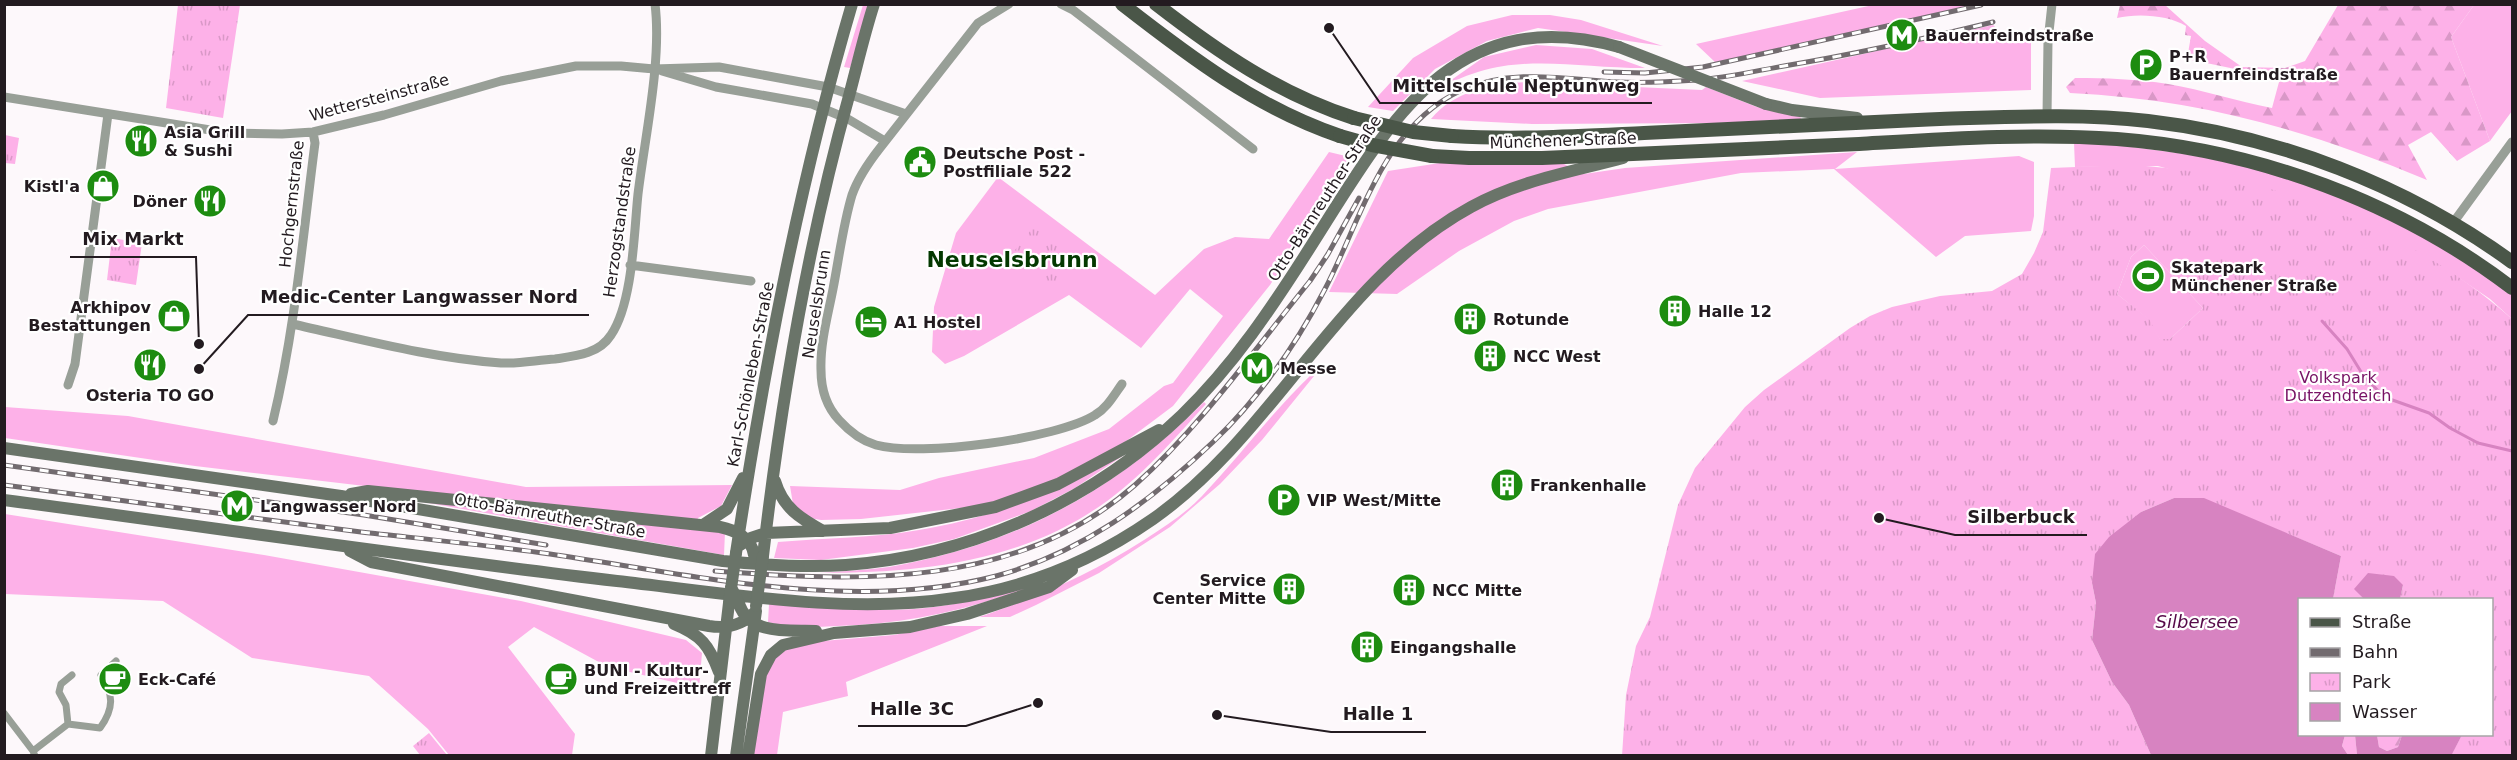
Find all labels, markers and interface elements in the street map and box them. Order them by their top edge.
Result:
metro station icon: Bauernfeindstraße [1884,17,1920,53]
place label: Bauernfeindstraße [1925,26,2094,45]
parking icon: P+R Bauernfeindstraße [2128,47,2164,83]
place label: P+R Bauernfeindstraße [2169,47,2338,84]
callout: Mittelschule Neptunweg [1380,67,1652,103]
street label: Wettersteinstraße [307,70,451,125]
text: Mittelschule Neptunweg [1392,75,1640,96]
street label: Otto-Bärnreuther-Straße [1264,112,1385,285]
restaurant icon: Asia Grill & Sushi [123,123,159,159]
place label: Asia Grill & Sushi [164,123,245,160]
street label: Münchener Straße [1489,128,1637,153]
street label: Hochgernstraße [275,139,308,269]
public building icon: Deutsche Post - Postfiliale 522 [902,144,938,180]
place label: Deutsche Post - Postfiliale 522 [943,144,1085,181]
street label: Herzogstandstraße [599,145,640,299]
shop icon: Kistl'a [85,168,121,204]
place label: Kistl'a [24,177,80,196]
restaurant icon: Döner [192,183,228,219]
place label: Döner [133,192,187,211]
callout: Mix Markt [70,221,196,257]
text: Mix Markt [82,228,184,249]
district label: Neuselsbrunn [926,247,1098,272]
street label: Neuselsbrunn [799,248,834,360]
sports icon: Skatepark Münchener Straße [2130,258,2166,294]
place label: Skatepark Münchener Straße [2171,258,2338,295]
callout: Medic-Center Langwasser Nord [248,279,589,315]
street label: Karl-Schönleben-Straße [723,280,778,469]
text: Medic-Center Langwasser Nord [260,286,578,307]
building icon: Halle 12 [1657,293,1693,329]
place label: Arkhipov Bestattungen [28,298,152,335]
shop icon: Arkhipov Bestattungen [156,298,192,334]
building icon: Rotunde [1452,301,1488,337]
place label: Halle 12 [1698,302,1772,321]
hotel icon: A1 Hostel [853,304,889,340]
place label: Rotunde [1493,310,1569,329]
place label: A1 Hostel [894,313,981,332]
building icon: NCC West [1472,338,1508,374]
restaurant icon: Osteria TO GO [132,347,168,383]
place label: NCC West [1513,347,1601,366]
metro station icon: Messe [1239,350,1275,386]
place label: Messe [1280,359,1337,378]
park label: Volkspark Dutzendteich [2285,368,2391,405]
place label: Osteria TO GO [86,386,214,405]
building icon: Frankenhalle [1489,467,1525,503]
place label: Frankenhalle [1530,476,1647,495]
parking icon: VIP West/Mitte [1266,482,1302,518]
metro station icon: Langwasser Nord [219,488,255,524]
street label: Otto-Bärnreuther-Straße [453,489,647,542]
place label: VIP West/Mitte [1307,491,1441,510]
place label: Langwasser Nord [260,497,417,516]
callout: Silberbuck [1955,499,2087,535]
text: Silberbuck [1967,506,2076,527]
place label: Service Center Mitte [1153,571,1266,608]
building icon: Service Center Mitte [1271,571,1307,607]
building icon: NCC Mitte [1391,572,1427,608]
place label: NCC Mitte [1432,581,1522,600]
legend [2298,598,2493,736]
water label: Silbersee [2156,611,2238,632]
text: Straße [2352,611,2411,632]
building icon: Eingangshalle [1349,629,1385,665]
place label: Eingangshalle [1390,638,1517,657]
text: Bahn [2352,641,2398,662]
cafe icon: Eck-Café [97,661,133,697]
cafe icon: BUNI - Kultur- und Freizeittreff [543,661,579,697]
place label: BUNI - Kultur- und Freizeittreff [584,661,732,698]
place label: Eck-Café [138,670,216,689]
text: Park [2352,671,2391,692]
callout: Halle 3C [858,690,966,726]
callout: Halle 1 [1331,696,1426,732]
text: Halle 3C [870,698,954,719]
text: Wasser [2352,701,2418,722]
text: Halle 1 [1343,703,1413,724]

